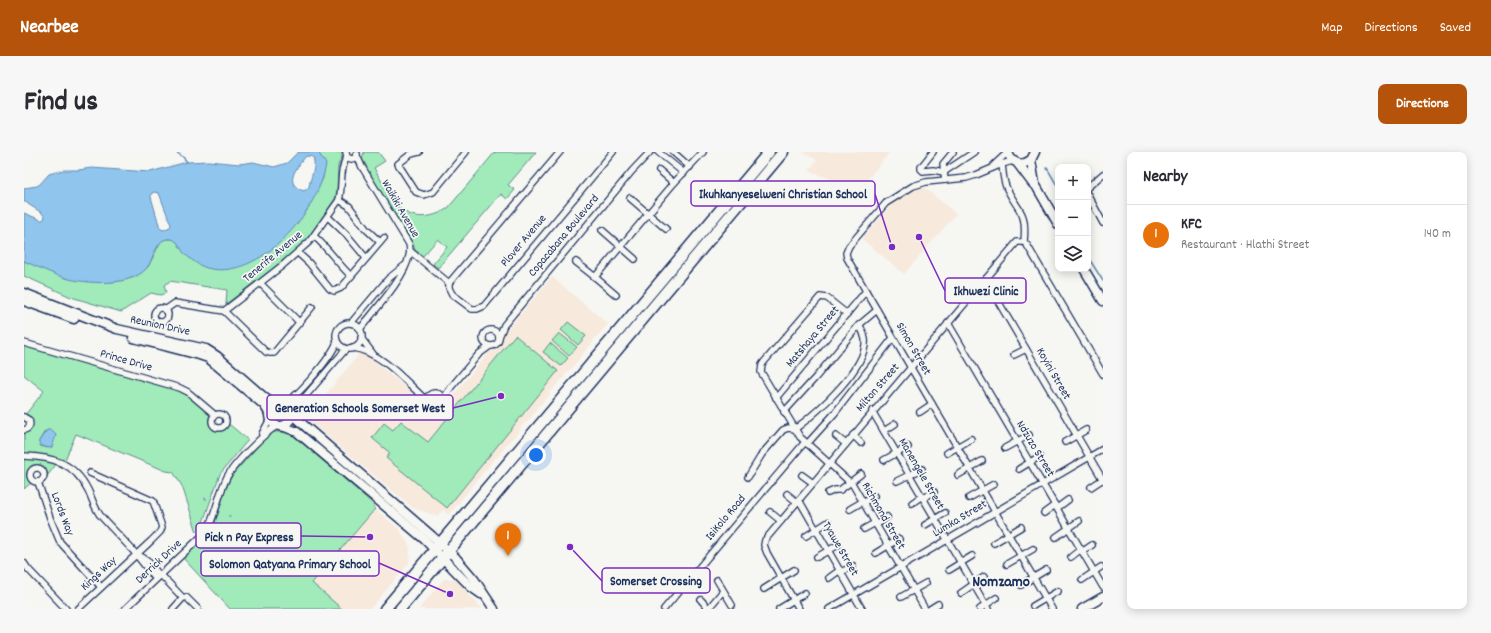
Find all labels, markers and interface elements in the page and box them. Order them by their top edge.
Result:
text: Nearbee [20,15,79,42]
text: Map [1321,18,1343,38]
text: Directions [1365,18,1418,38]
text: Saved [1440,18,1471,38]
text: Find us [24,84,98,124]
button: Directions [1378,84,1467,124]
map controls [1055,164,1091,272]
button: + [1055,164,1091,200]
text: Nearby [1143,166,1187,190]
street label: Waikiki Avenue [377,177,423,241]
callout: Ikuhkanyeselweni Christian School [691,181,875,206]
text: Ikuhkanyeselweni Christian School [699,186,868,205]
street label: Copacabana Boulevard [524,191,604,281]
button: − [1055,200,1091,236]
street label: Plover Avenue [497,211,551,271]
text: KFC [1181,214,1202,236]
text: 1 [1155,225,1157,244]
text: 140 m [1424,225,1451,244]
street label: Tenerife Avenue [240,227,306,287]
button: layers [1055,236,1091,272]
text: Restaurant · Hlathi Street [1181,236,1309,255]
callout: Ikhwezi Clinic [945,278,1026,303]
text: Ikhwezi Clinic [953,283,1019,302]
street label: Matshaya Street [782,302,844,371]
street label: Reunion Drive [128,311,192,341]
street label: Simon Street [891,319,935,379]
street label: Prince Drive [98,345,154,377]
street label: Koyini Street [1031,345,1075,404]
street label: Milton Street [852,360,904,416]
callout: Generation Schools Somerset West [267,395,453,420]
text: Generation Schools Somerset West [275,400,445,419]
street label: Ndzuzo Street [1011,418,1059,481]
street label: Manengele Street [894,435,949,513]
your location [526,445,546,465]
street label: Richmond Street [857,479,909,553]
street label: Lords Way [46,490,78,539]
street label: IsiKolo Road [702,491,750,545]
street label: Lumka Street [930,496,991,542]
street label: Tyawe Street [818,519,863,580]
callout: Pick n Pay Express [196,523,301,548]
pin: 1 [495,523,521,556]
text: Pick n Pay Express [204,529,294,548]
street label: Derrick Drive [132,536,186,588]
callout: Solomon Qatyana Primary School [201,551,379,576]
street label: Kings Way [77,552,122,595]
text: Solomon Qatyana Primary School [209,556,372,575]
callout: Somerset Crossing [602,568,710,593]
district label: Nomzamo [972,571,1030,594]
text: Somerset Crossing [610,573,702,592]

